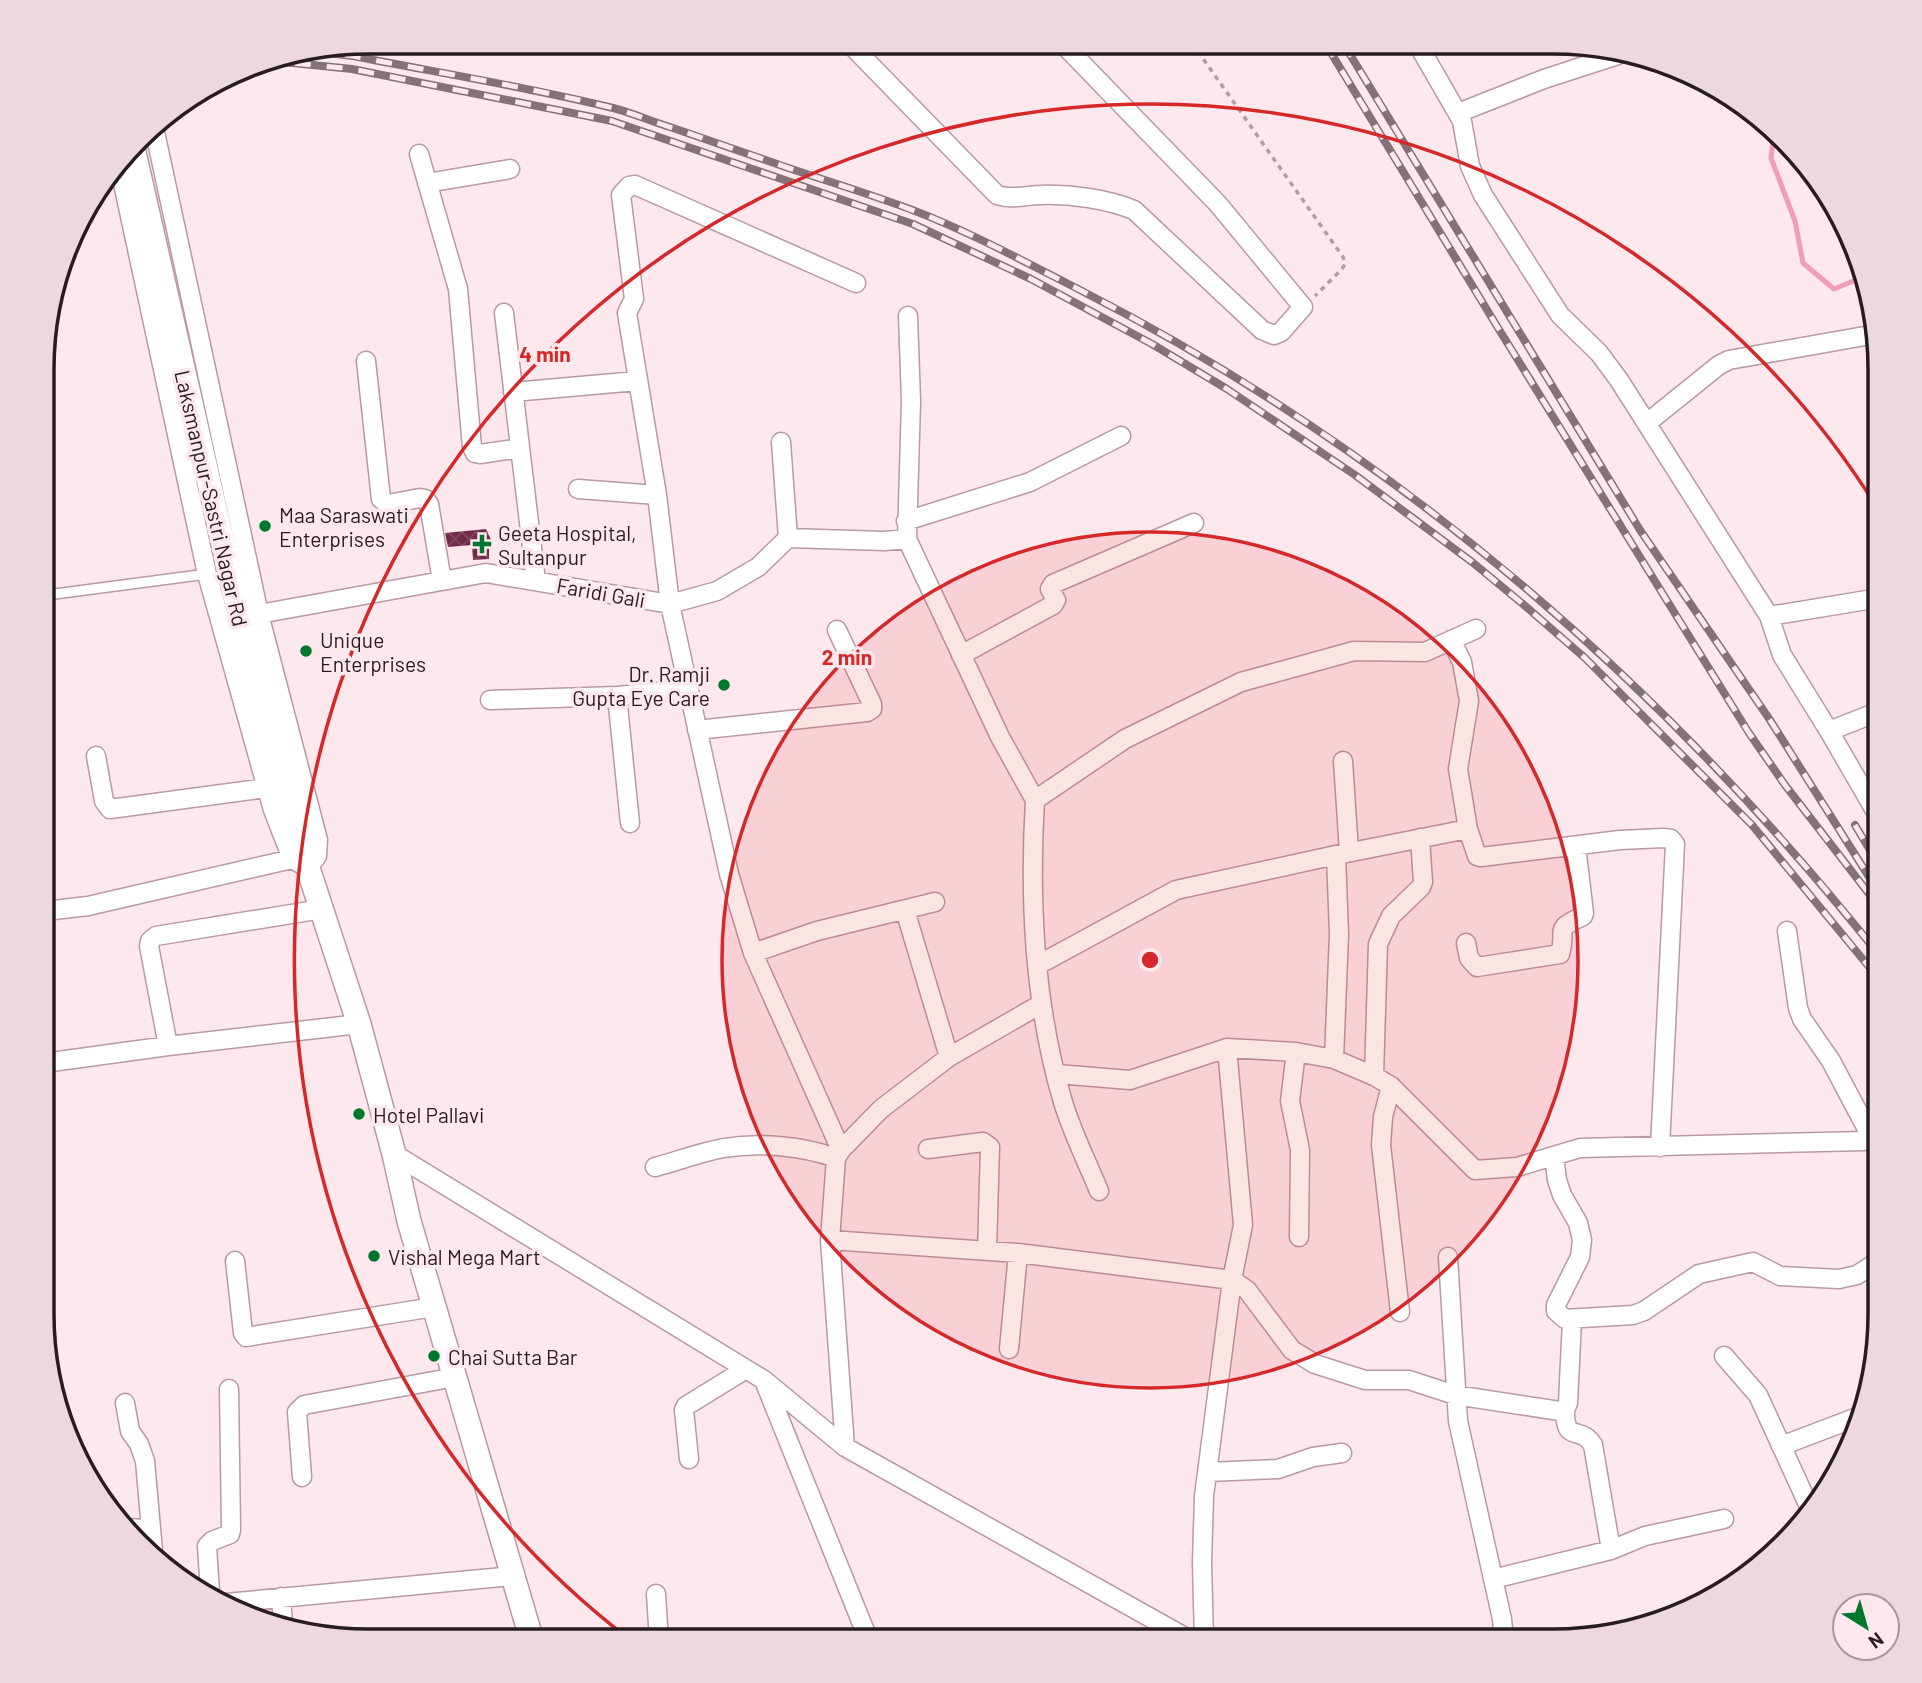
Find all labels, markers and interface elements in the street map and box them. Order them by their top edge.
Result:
text: 4 min [519,341,571,366]
street label: Laksmanpur-Sastri Nagar Rd [170,367,254,629]
place label: Maa Saraswati Enterprises [279,502,409,551]
marker: Maa Saraswati Enterprises [257,518,273,534]
place label: Geeta Hospital, Sultanpur [498,520,637,569]
marker: Geeta Hospital, Sultanpur [472,534,492,554]
street label: Faridi Gali [555,572,647,612]
place label: Unique Enterprises [320,627,426,676]
marker: Unique Enterprises [298,643,314,659]
text: 2 min [822,644,872,669]
place label: Dr. Ramji Gupta Eye Care [572,661,710,710]
marker: Dr. Ramji Gupta Eye Care [716,677,732,693]
centre of rings [1138,948,1162,972]
place label: Hotel Pallavi [373,1102,484,1127]
marker: Hotel Pallavi [351,1106,367,1122]
place label: Vishal Mega Mart [388,1244,541,1269]
marker: Vishal Mega Mart [366,1248,382,1264]
place label: Chai Sutta Bar [448,1344,578,1369]
marker: Chai Sutta Bar [426,1348,442,1364]
north arrow [1831,1592,1901,1662]
text: N [1865,1628,1889,1654]

